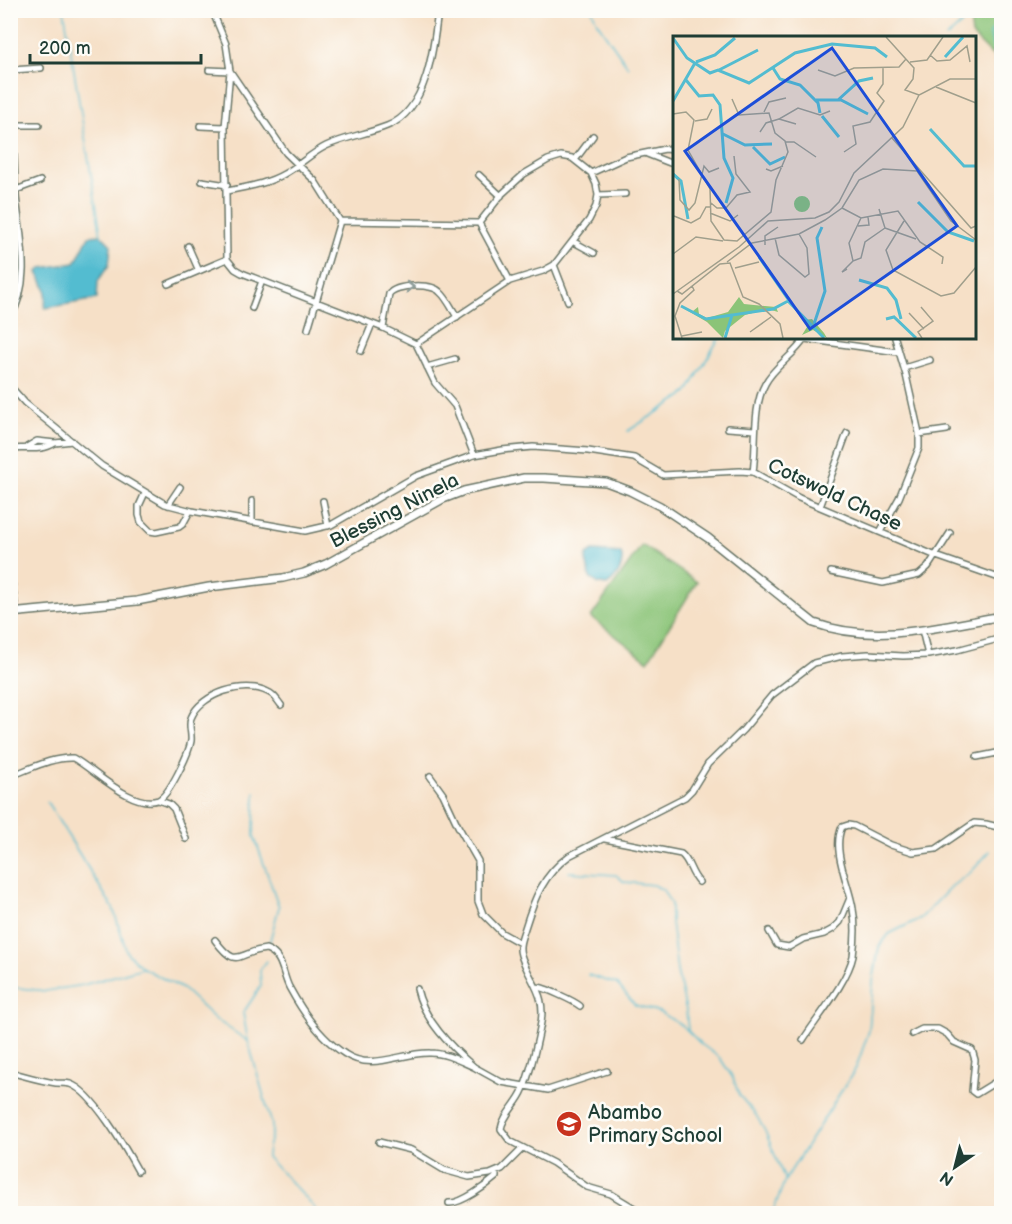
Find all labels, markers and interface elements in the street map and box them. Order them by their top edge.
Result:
scale bar [30,27,201,65]
inset map [673,36,976,339]
text: 200 m [39,38,91,59]
one-way arrow [405,281,414,293]
street label: Cotswold Chase [764,453,906,537]
street label: Blessing Ninela [326,468,463,554]
place label: Abambo Primary School [588,1101,722,1148]
school or university icon: Abambo Primary School [554,1109,584,1139]
north arrow [925,1137,985,1197]
text: N [937,1167,958,1189]

